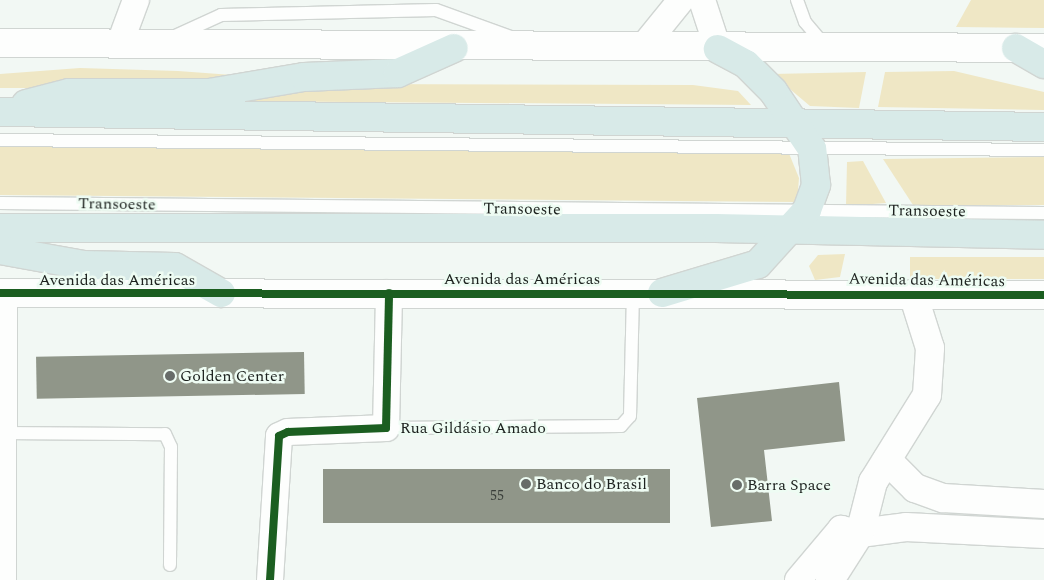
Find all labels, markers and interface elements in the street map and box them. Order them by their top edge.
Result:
street label: Transoeste [78,194,156,214]
street label: Transoeste [483,199,561,219]
street label: Transoeste [888,201,966,221]
street label: Avenida das Américas [444,269,600,289]
street label: Avenida das Américas [848,269,1006,291]
street label: Avenida das Américas [39,270,195,290]
place label: Golden Center [180,366,284,386]
marker: Golden Center [164,370,176,382]
street label: Rua Gildásio Amado [400,418,546,438]
place label: Banco do Brasil [536,474,647,494]
place label: Barra Space [747,475,831,495]
marker: Banco do Brasil [520,478,532,490]
marker: Barra Space [731,479,743,491]
house number: 55 [490,488,504,504]

